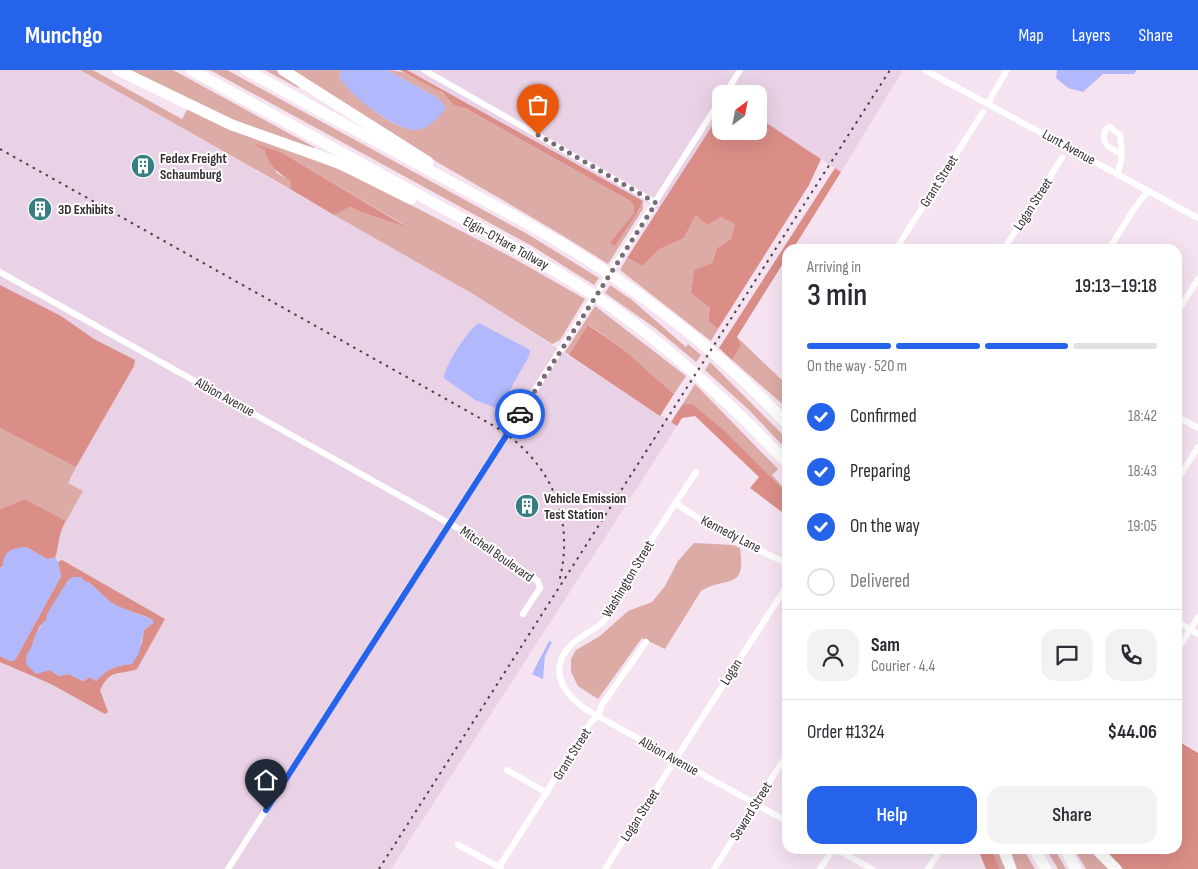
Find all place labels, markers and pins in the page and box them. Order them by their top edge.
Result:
pin [517,84,559,135]
place label: Fedex Freight Schaumburg [160,150,227,183]
building icon: Fedex Freight Schaumburg [130,153,156,179]
building icon: 3D Exhibits [27,196,53,222]
place label: 3D Exhibits [58,201,114,218]
place label: Vehicle Emission Test Station [544,490,626,523]
building icon: Vehicle Emission Test Station [514,493,540,519]
pin [245,759,287,810]

